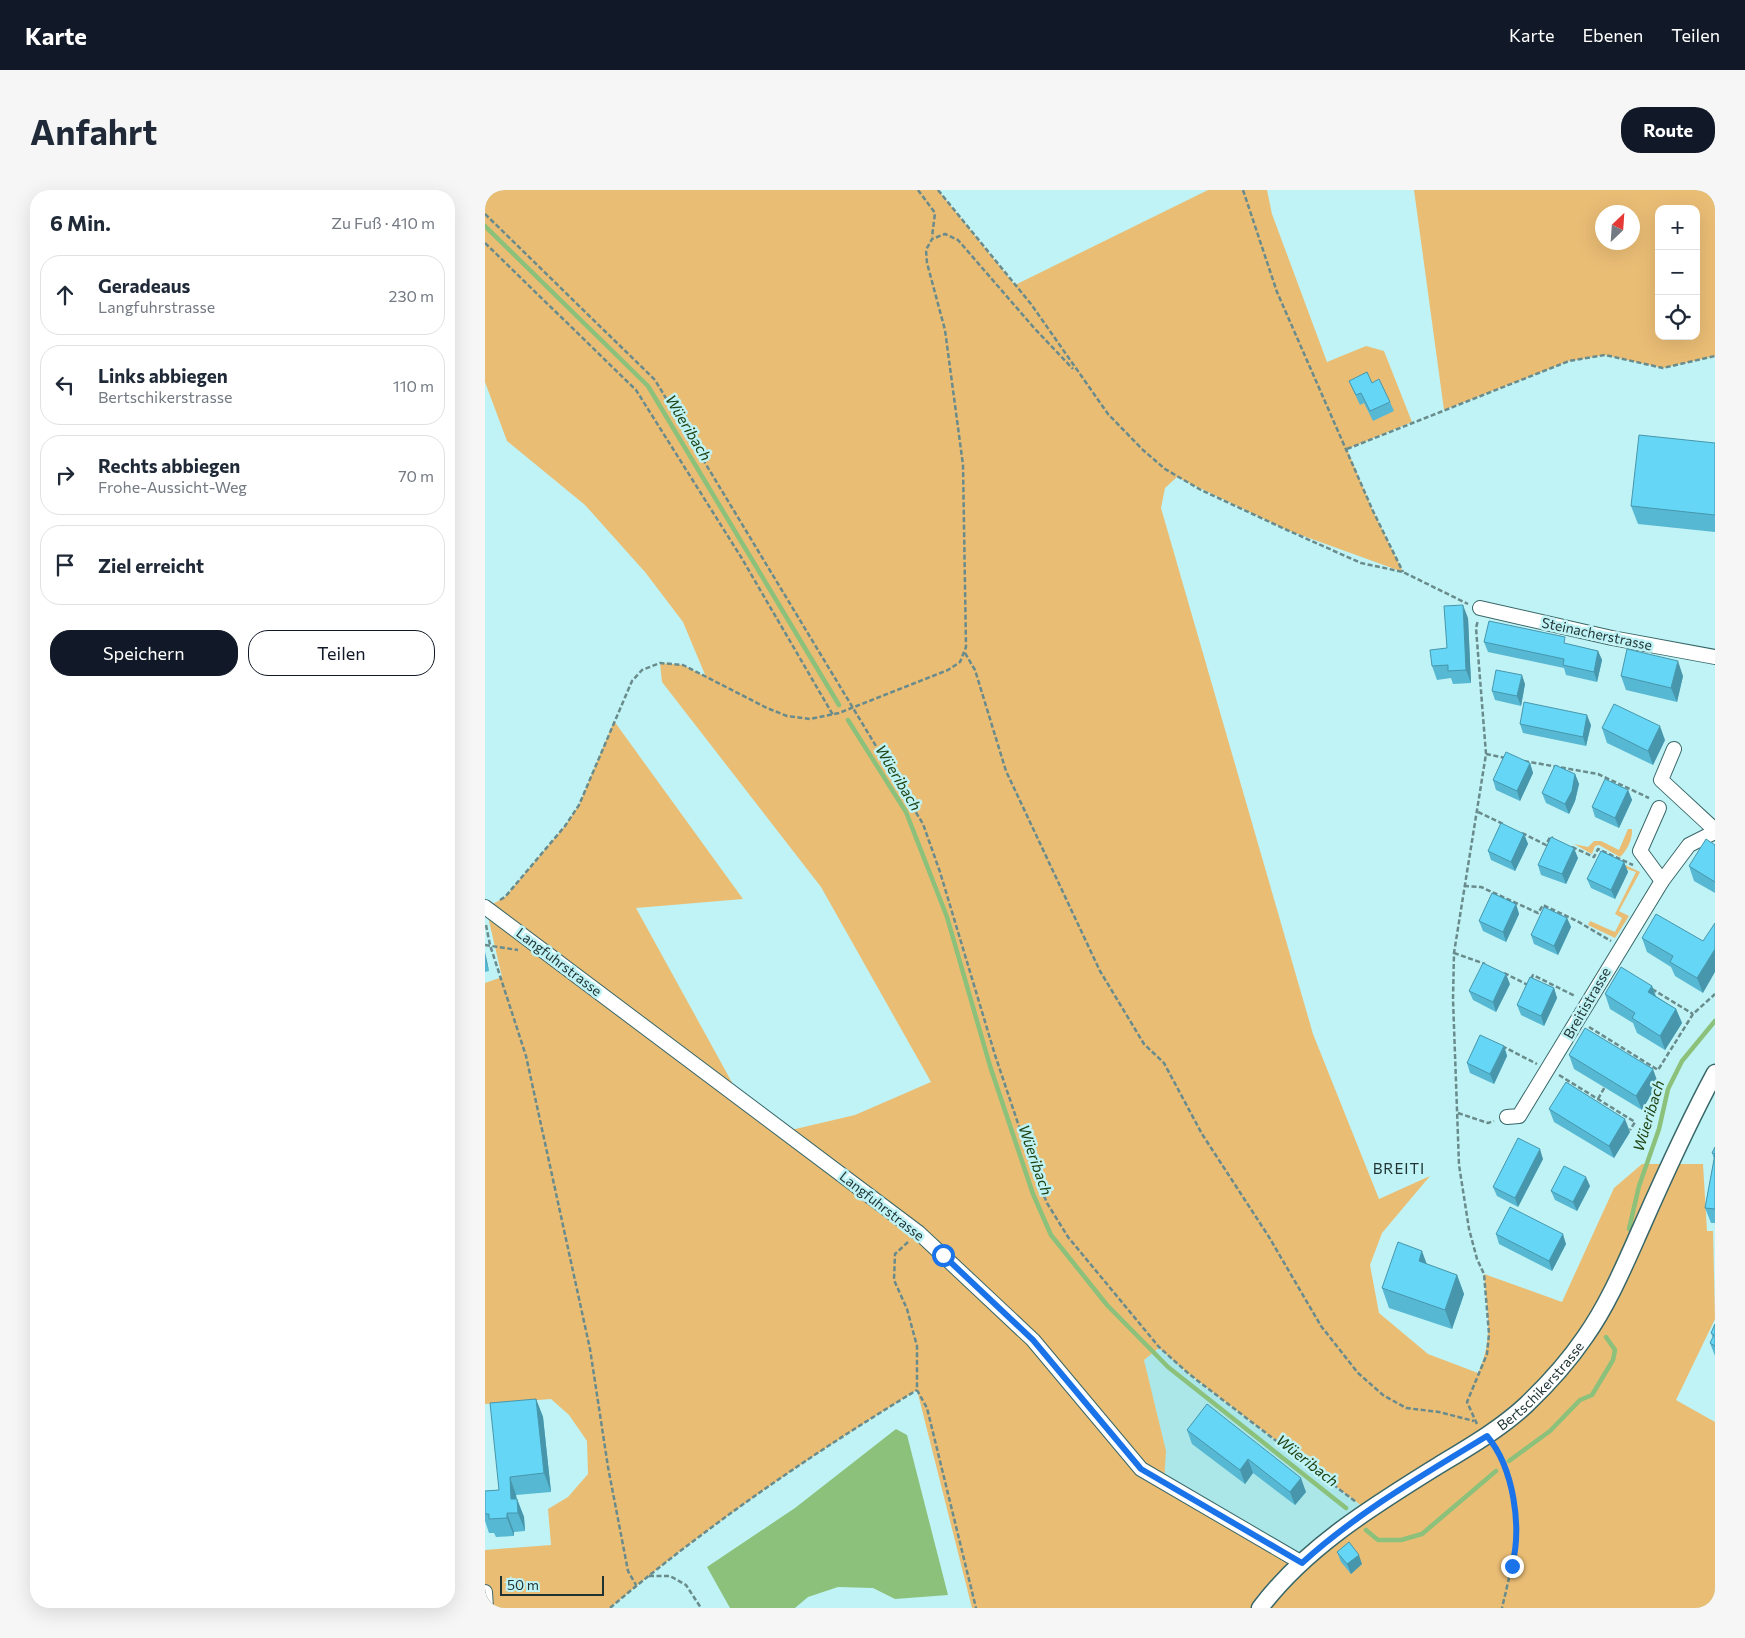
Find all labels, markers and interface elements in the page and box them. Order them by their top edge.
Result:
text: Karte [25,21,87,50]
text: Karte [1509,24,1554,46]
text: Ebenen [1582,24,1643,46]
text: Teilen [1671,24,1720,46]
button: Route [1621,107,1715,153]
text: Anfahrt [30,109,157,152]
north arrow [1595,205,1640,250]
map controls [1655,205,1700,340]
button: + [1655,205,1700,250]
text: 6 Min. [50,210,111,235]
text: Zu Fuß · 410 m [331,213,435,232]
button: − [1655,250,1700,295]
text: Geradeaus [98,274,190,297]
icon: ahead [51,281,79,309]
text: 230 m [389,286,434,305]
button: locate [1655,295,1700,340]
text: Langfuhrstrasse [98,297,215,316]
text: Links abbiegen [98,364,228,387]
icon: left [51,371,79,399]
text: 110 m [393,376,434,395]
text: Bertschikerstrasse [98,387,232,406]
water label: Wüeribach [662,391,715,464]
text: Rechts abbiegen [98,454,240,477]
icon: right [51,461,79,489]
text: 70 m [398,466,434,485]
text: Frohe-Aussicht-Weg [98,477,247,496]
icon: arrive [51,551,79,579]
text: Ziel erreicht [98,554,204,577]
street label: Steinacherstrasse [1540,613,1654,654]
button: Speichern [50,630,238,676]
button: Teilen [248,630,435,676]
water label: Wüeribach [872,741,925,814]
street label: Langfuhrstrasse [513,924,605,999]
street label: Breitistrasse [1559,964,1614,1041]
water label: Wüeribach [1629,1078,1667,1153]
water label: Wüeribach [1015,1122,1056,1197]
district label: BREITI [1373,1159,1425,1177]
street label: Langfuhrstrasse [837,1167,928,1244]
route start [932,1244,955,1267]
street label: Bertschikerstrasse [1493,1338,1587,1434]
water label: Wüeribach [1273,1431,1342,1490]
route end [1501,1555,1524,1578]
scale bar [500,1573,604,1596]
text: 50 m [507,1576,539,1593]

